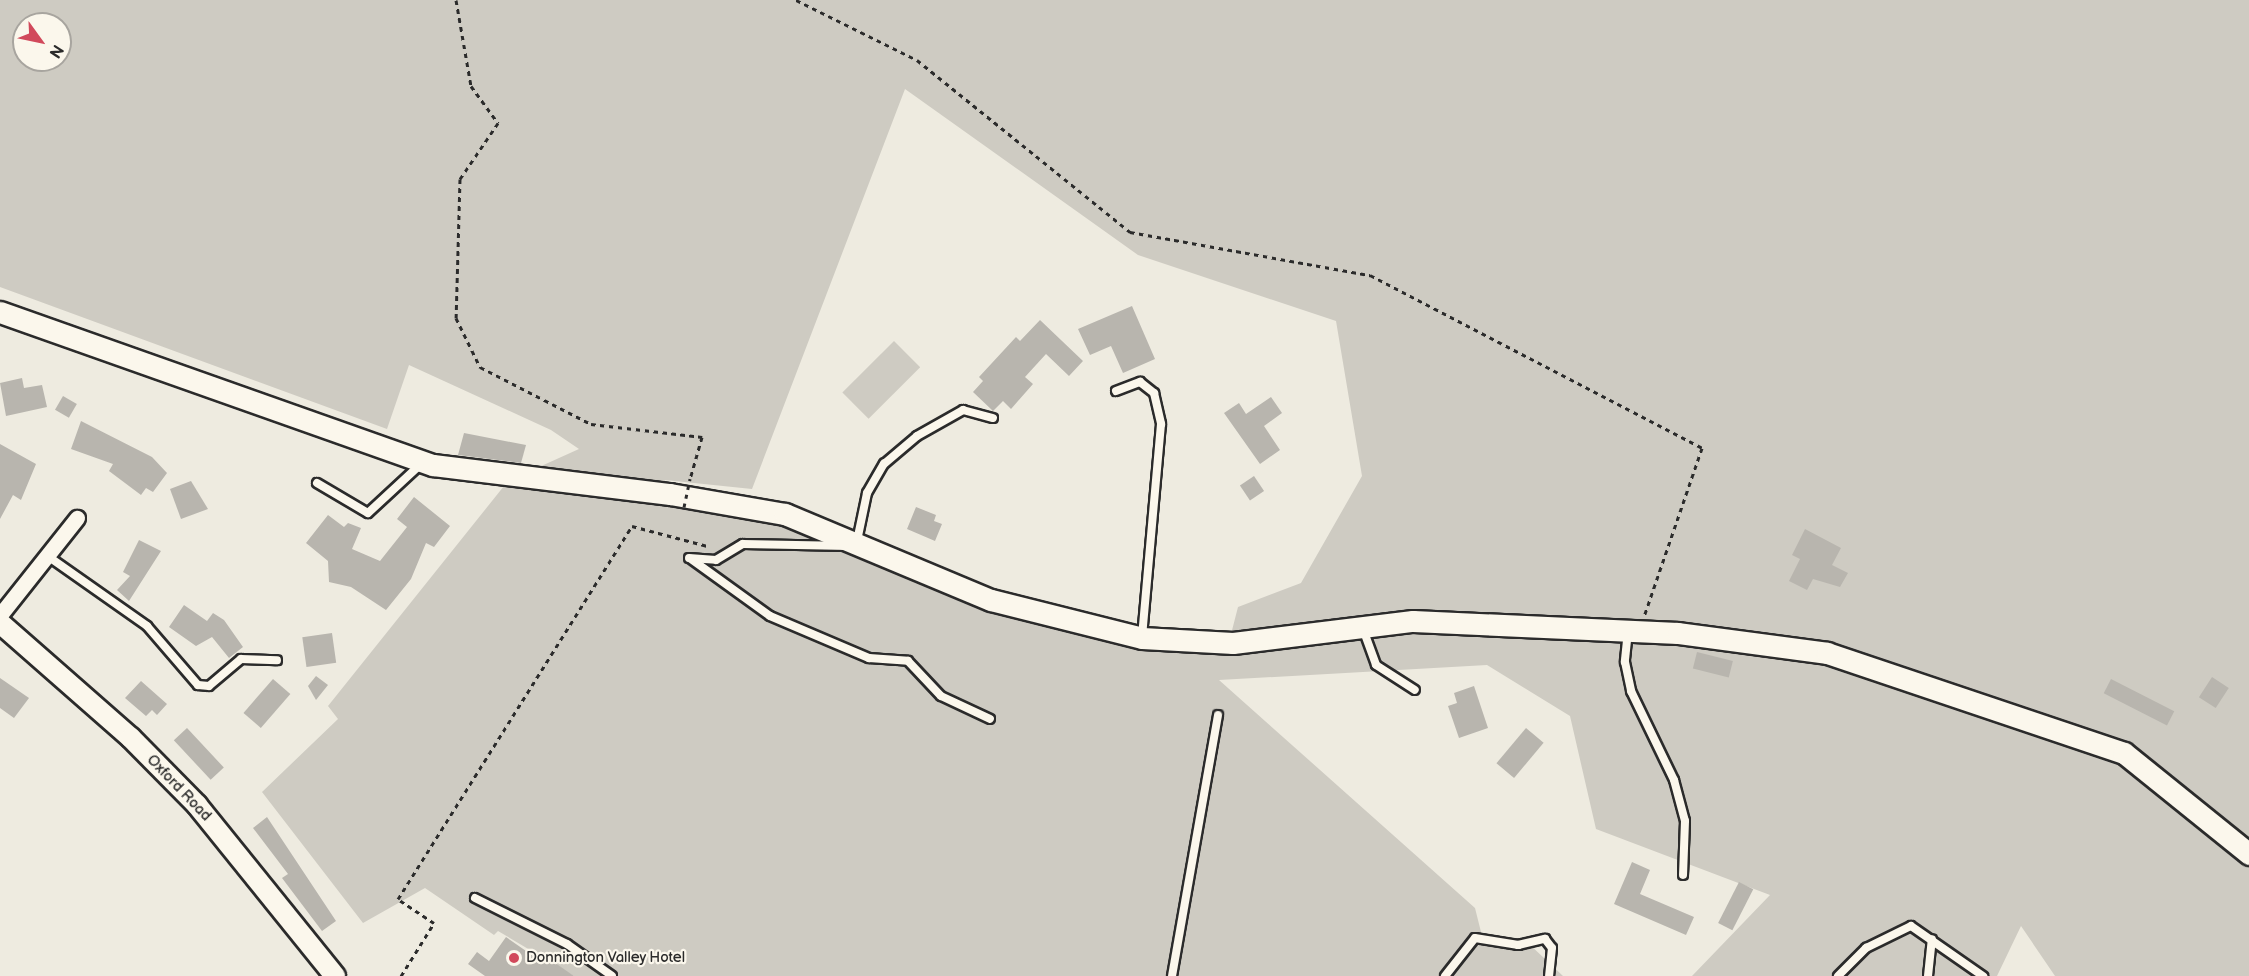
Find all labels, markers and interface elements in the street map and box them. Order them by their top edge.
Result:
north arrow [12,12,72,72]
text: N [45,41,67,61]
street label: Oxford Road [143,751,215,825]
place label: Donnington Valley Hotel [526,949,686,967]
marker: Donnington Valley Hotel [507,951,521,965]

